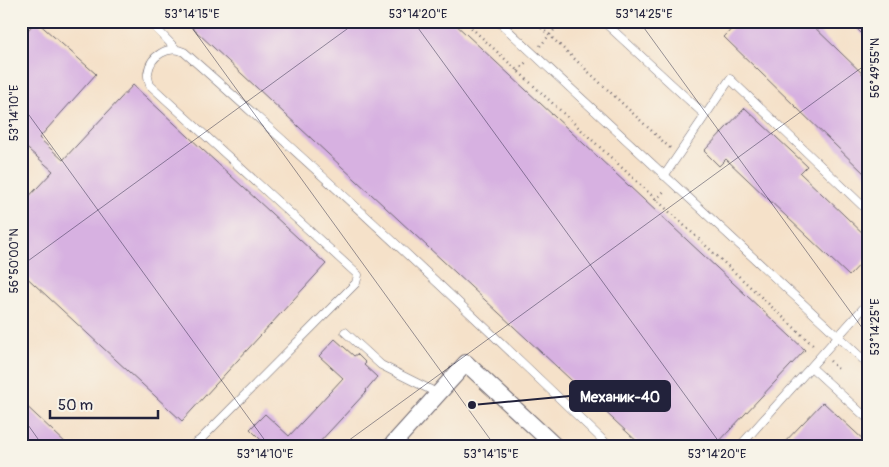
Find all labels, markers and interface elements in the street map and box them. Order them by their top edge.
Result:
text: 53°14'15"E [165,7,219,22]
text: 53°14'20"E [389,7,447,22]
text: 53°14'25"E [616,7,672,22]
text: 56°49'55"N [868,38,883,98]
text: 53°14'10"E [7,85,22,141]
text: 56°50'00"N [7,228,22,294]
text: 53°14'25"E [868,299,883,355]
callout: Механик-40 [570,381,670,411]
scale bar [50,387,158,419]
text: Механик-40 [580,388,660,407]
text: 50 m [58,396,93,415]
text: 53°14'10"E [237,447,293,462]
text: 53°14'15"E [464,447,518,462]
text: 53°14'20"E [688,447,746,462]

